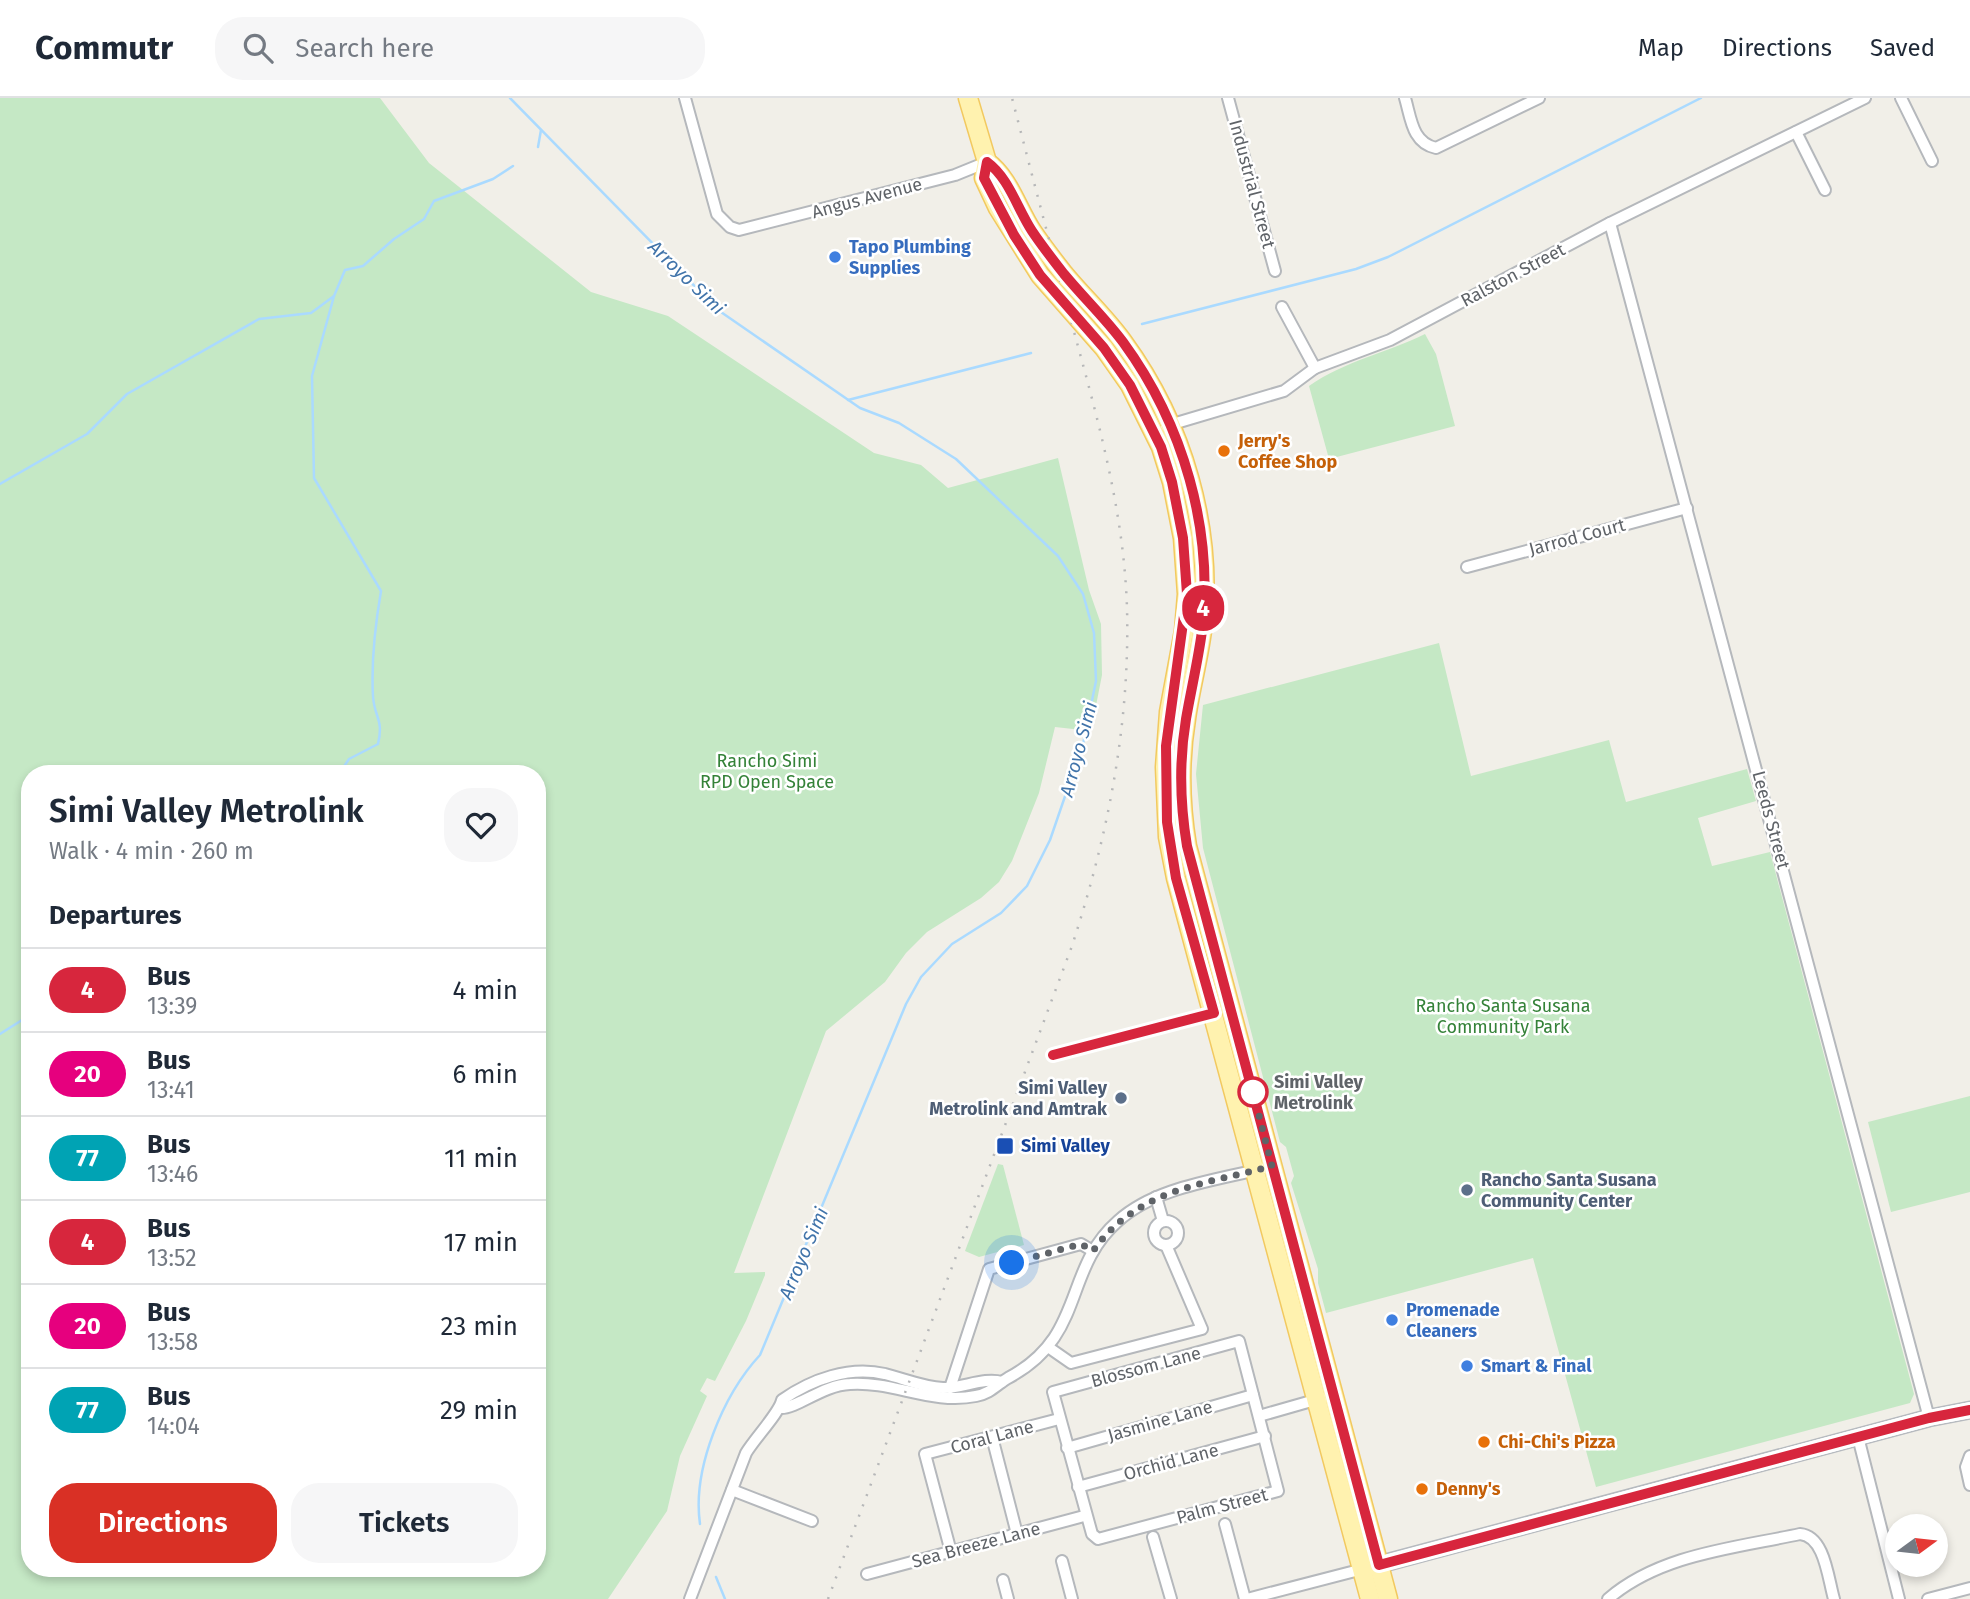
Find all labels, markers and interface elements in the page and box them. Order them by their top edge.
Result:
search box [215,17,705,80]
text: Commutr [35,28,173,68]
icon: search [239,29,277,67]
text: Search here [295,33,434,64]
text: Map [1638,34,1684,62]
text: Directions [1722,34,1832,62]
text: Saved [1870,34,1935,62]
street label: Industrial Street [1224,117,1280,251]
street label: Angus Avenue [809,173,925,223]
water label: Arroyo Simi [643,234,730,320]
place label: Tapo Plumbing Supplies [849,236,971,279]
street label: Ralston Street [1457,238,1569,312]
marker: Tapo Plumbing Supplies [827,249,843,265]
place label: Jerry's Coffee Shop [1237,430,1337,473]
marker: Jerry's Coffee Shop [1216,443,1232,459]
street label: Jarrod Court [1526,513,1628,560]
line badge: 4 [1180,585,1226,631]
text: 4 [1196,594,1210,622]
water label: Arroyo Simi [1054,698,1102,800]
park label: Rancho Simi RPD Open Space [700,750,834,793]
street label: Leeds Street [1747,768,1795,872]
button: heart [444,788,518,862]
text: Simi Valley Metrolink [49,791,364,831]
text: Walk · 4 min · 260 m [49,837,254,865]
text: Departures [49,900,182,931]
text: Bus [147,961,190,992]
text: 4 min [452,975,518,1006]
text: 4 [81,976,94,1004]
text: 13:39 [147,992,197,1020]
park label: Rancho Santa Susana Community Park [1415,995,1591,1038]
text: Bus [147,1045,190,1076]
text: 6 min [452,1059,518,1090]
text: 20 [74,1060,101,1088]
place label: Simi Valley Metrolink [1274,1071,1364,1114]
text: 13:41 [147,1076,195,1104]
place label: Simi Valley Metrolink and Amtrak [929,1077,1108,1120]
marker: Simi Valley Metrolink [1238,1077,1268,1107]
marker: Simi Valley Metrolink and Amtrak [1113,1090,1129,1106]
text: Bus [147,1129,190,1160]
place label: Simi Valley [1021,1135,1111,1157]
marker: Simi Valley [995,1136,1015,1156]
text: 11 min [444,1143,518,1174]
text: 77 [76,1144,99,1172]
text: 13:46 [147,1160,198,1188]
place label: Rancho Santa Susana Community Center [1481,1169,1657,1212]
marker: Rancho Santa Susana Community Center [1459,1182,1475,1198]
water label: Arroyo Simi [773,1203,833,1304]
text: Bus [147,1213,190,1244]
text: 17 min [443,1227,518,1258]
text: 4 [81,1228,94,1256]
text: 13:52 [147,1244,197,1272]
your location [994,1245,1029,1280]
text: Bus [147,1297,190,1328]
place label: Promenade Cleaners [1406,1299,1500,1342]
text: 23 min [441,1311,518,1342]
text: 20 [74,1312,101,1340]
marker: Promenade Cleaners [1384,1312,1400,1328]
text: 13:58 [147,1328,198,1356]
street label: Blossom Lane [1089,1342,1203,1392]
place label: Smart & Final [1481,1355,1592,1377]
marker: Smart & Final [1459,1358,1475,1374]
text: Bus [147,1381,190,1412]
text: 29 min [440,1395,518,1426]
text: 77 [76,1396,99,1424]
street label: Jasmine Lane [1105,1396,1215,1446]
text: 14:04 [147,1412,200,1440]
street label: Coral Lane [948,1415,1036,1459]
place label: Chi-Chi's Pizza [1498,1431,1616,1453]
marker: Chi-Chi's Pizza [1476,1434,1492,1450]
street label: Orchid Lane [1121,1439,1221,1485]
place label: Denny's [1436,1478,1501,1500]
marker: Denny's [1414,1481,1430,1497]
button: Directions [49,1483,277,1563]
button: Tickets [291,1483,518,1563]
street label: Palm Street [1174,1483,1270,1529]
north arrow [1885,1514,1948,1577]
map controls [1885,1514,1948,1577]
street label: Sea Breeze Lane [909,1517,1043,1573]

